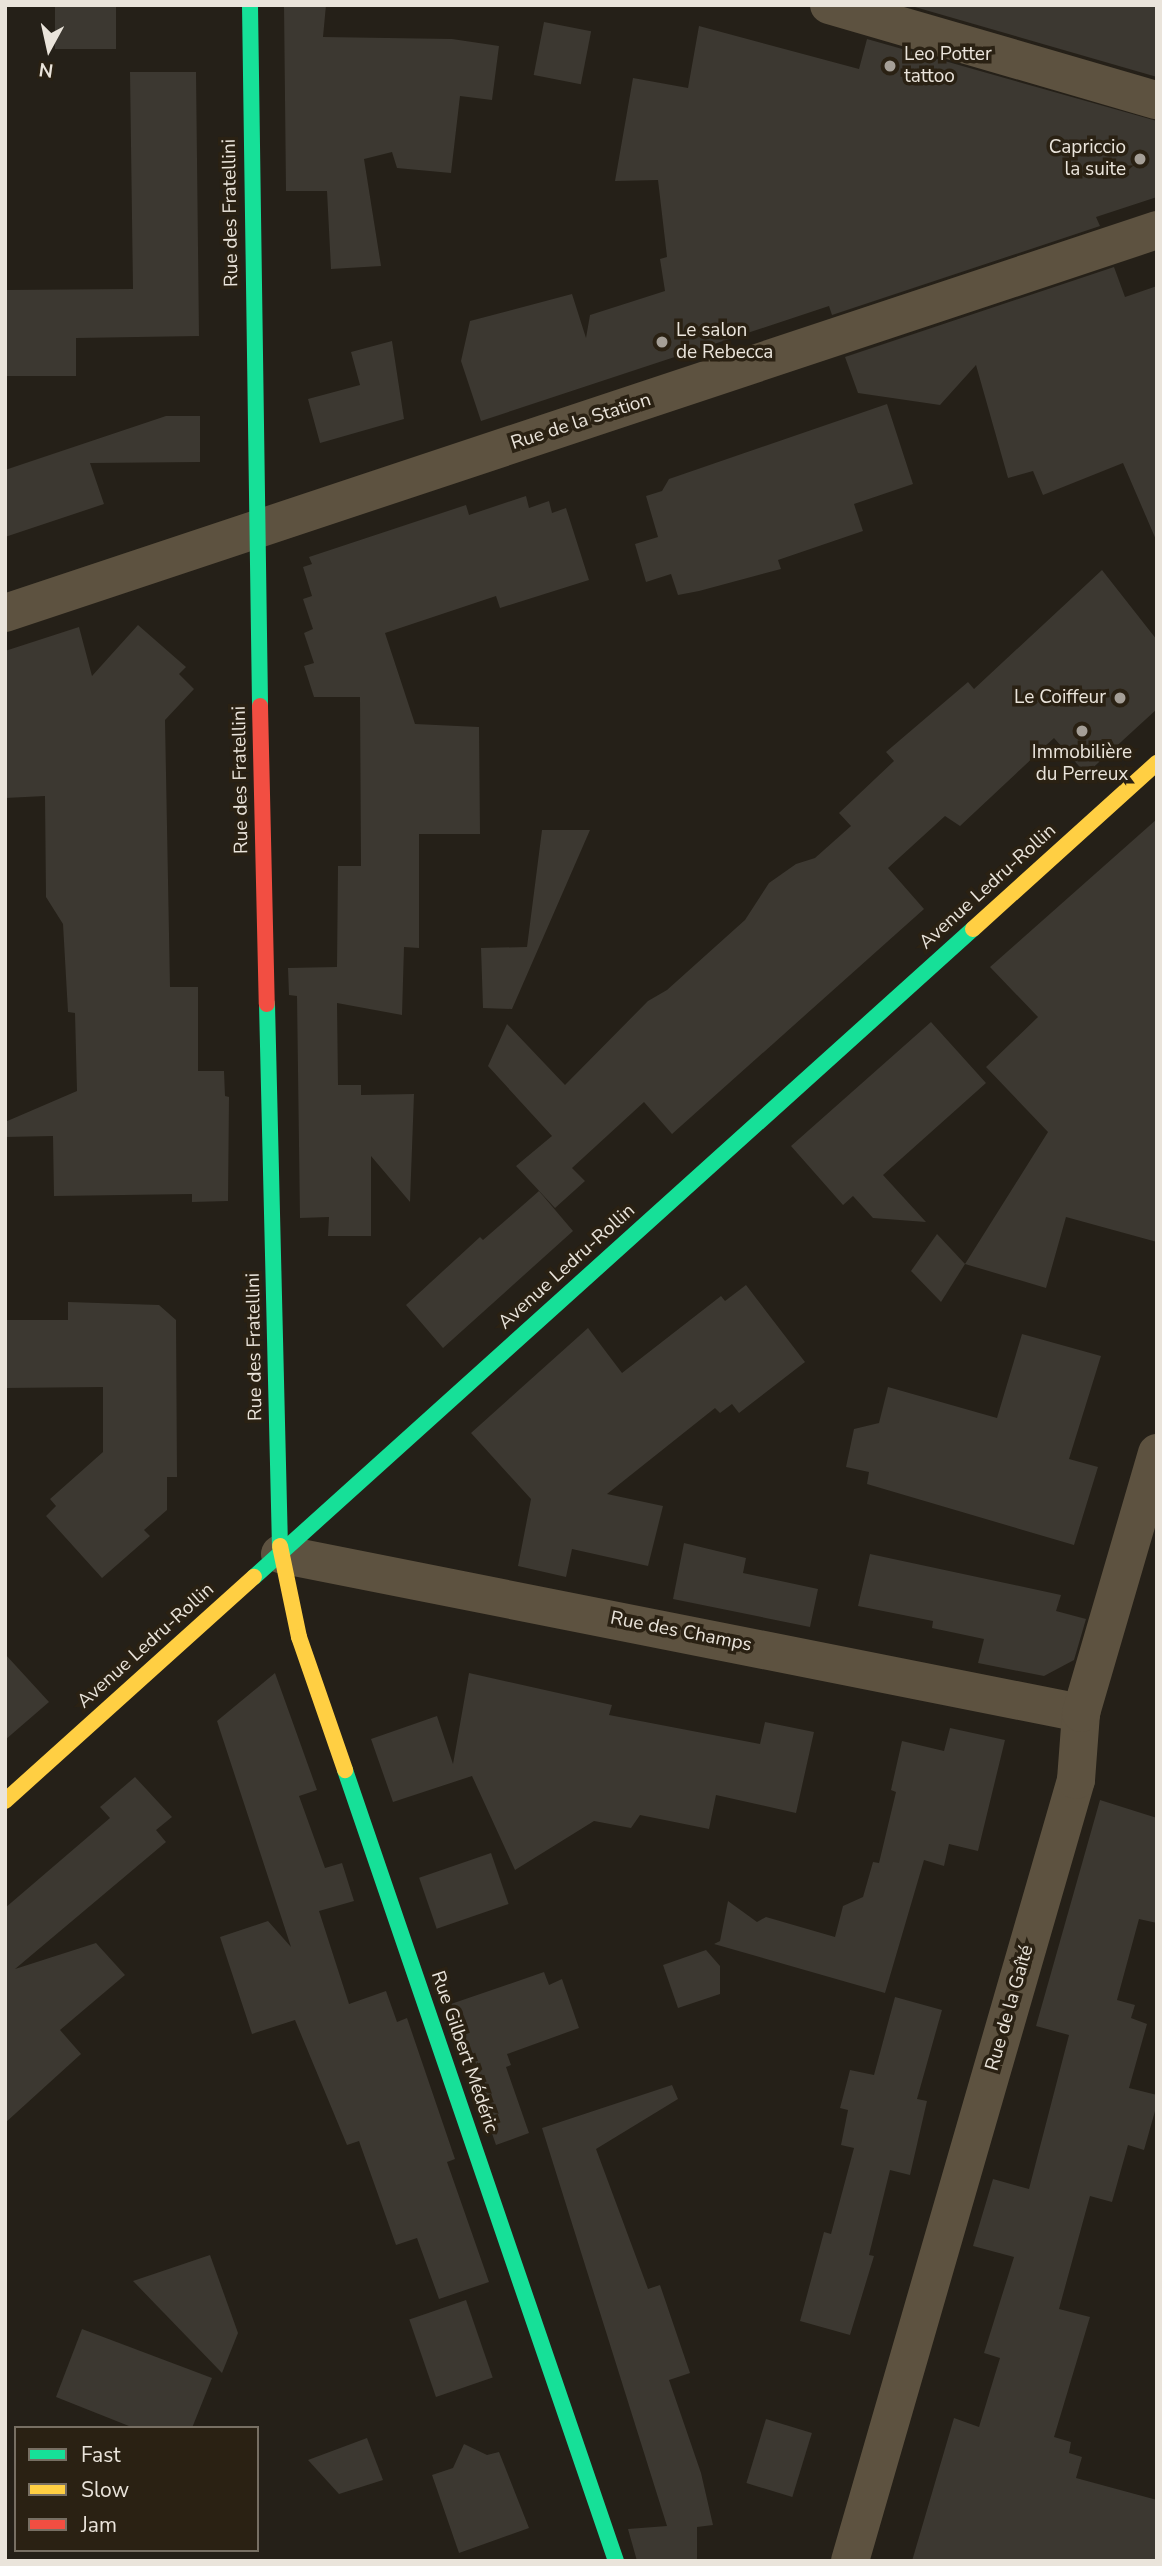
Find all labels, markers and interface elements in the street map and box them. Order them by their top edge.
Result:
north arrow [14,14,84,84]
place label: Leo Potter tattoo [904,44,992,88]
text: N [37,56,55,84]
marker: Leo Potter tattoo [882,58,898,74]
place label: Capriccio la suite [1049,137,1126,181]
street label: Rue des Fratellini [218,139,244,287]
marker: Capriccio la suite [1132,151,1148,167]
place label: Le salon de Rebecca [676,320,773,364]
marker: Le salon de Rebecca [654,334,670,350]
street label: Rue de la Station [508,389,654,455]
place label: Le Coiffeur [1014,687,1106,709]
marker: Le Coiffeur [1112,690,1128,706]
street label: Rue des Fratellini [228,706,254,854]
marker: Immobilière du Perreux [1074,723,1090,739]
place label: Immobilière du Perreux [1032,742,1132,786]
street label: Avenue Ledru-Rollin [915,820,1061,954]
street label: Avenue Ledru-Rollin [494,1200,640,1334]
street label: Rue des Fratellini [242,1273,268,1421]
street label: Avenue Ledru-Rollin [73,1579,219,1713]
street label: Rue des Champs [608,1607,754,1657]
street label: Rue de la Gaîté [981,1942,1039,2074]
street label: Rue Gilbert Médéric [426,1968,502,2136]
legend [14,2426,259,2552]
text: Fast [81,2441,121,2469]
text: Slow [81,2476,129,2504]
text: Jam [81,2511,117,2539]

